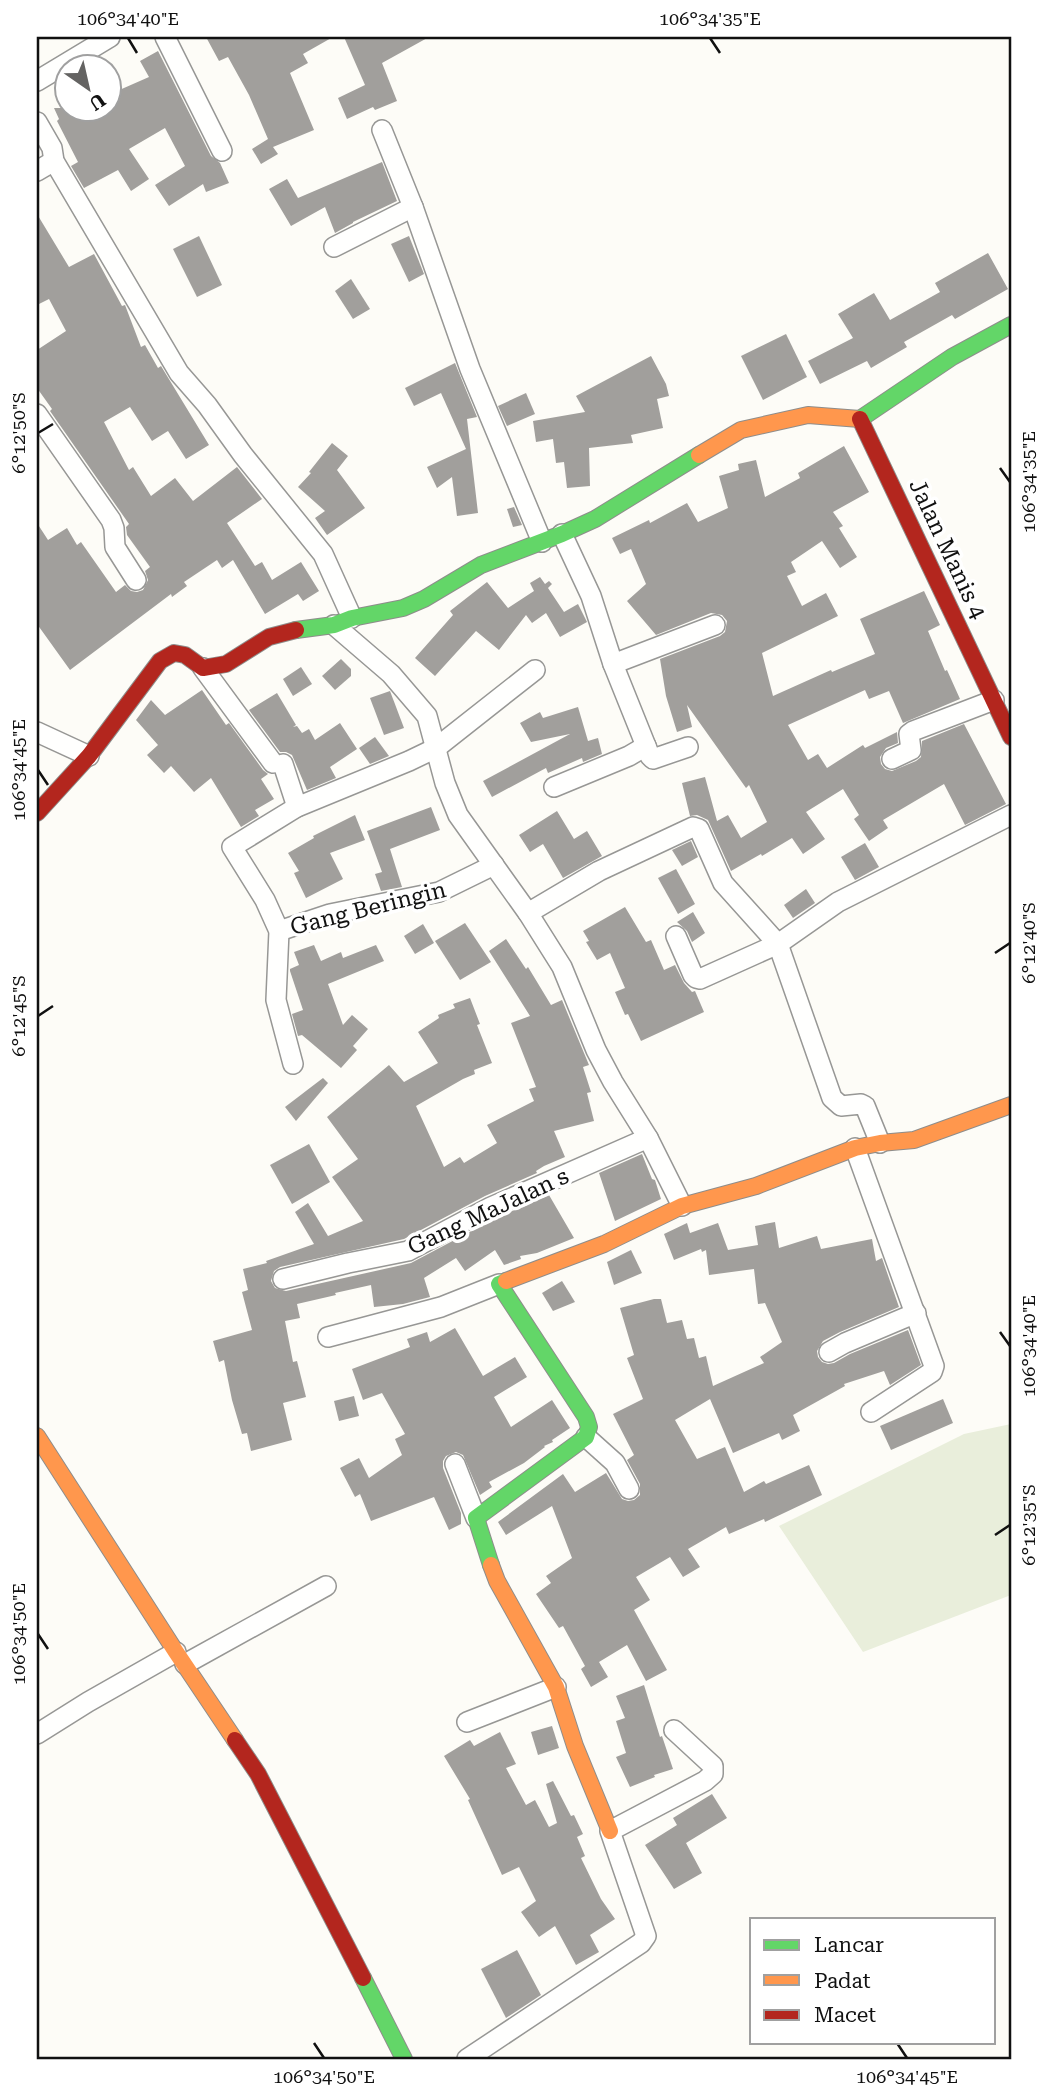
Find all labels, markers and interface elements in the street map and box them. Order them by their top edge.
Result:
text: 106°34'40"E [77,8,179,29]
text: 106°34'35"E [659,8,761,29]
north arrow [52,52,122,122]
text: U [84,88,110,116]
text: 6°12'50"S [8,392,29,474]
text: 106°34'35"E [1018,431,1039,533]
street label: Jalan Manis 4 [903,475,992,624]
text: 106°34'45"E [8,719,29,821]
street label: Gang Beringin [288,876,449,941]
text: 6°12'40"S [1018,902,1039,984]
text: 6°12'45"S [8,975,29,1057]
street label: Gang MaJalan s [403,1162,573,1261]
text: 106°34'40"E [1018,1295,1039,1397]
text: 6°12'35"S [1018,1484,1039,1566]
text: 106°34'50"E [8,1583,29,1685]
legend [750,1918,996,2044]
text: Lancar [814,1933,884,1957]
text: Padat [814,1969,871,1993]
text: Macet [814,2003,876,2027]
text: 106°34'50"E [273,2066,375,2087]
text: 106°34'45"E [856,2066,958,2087]

